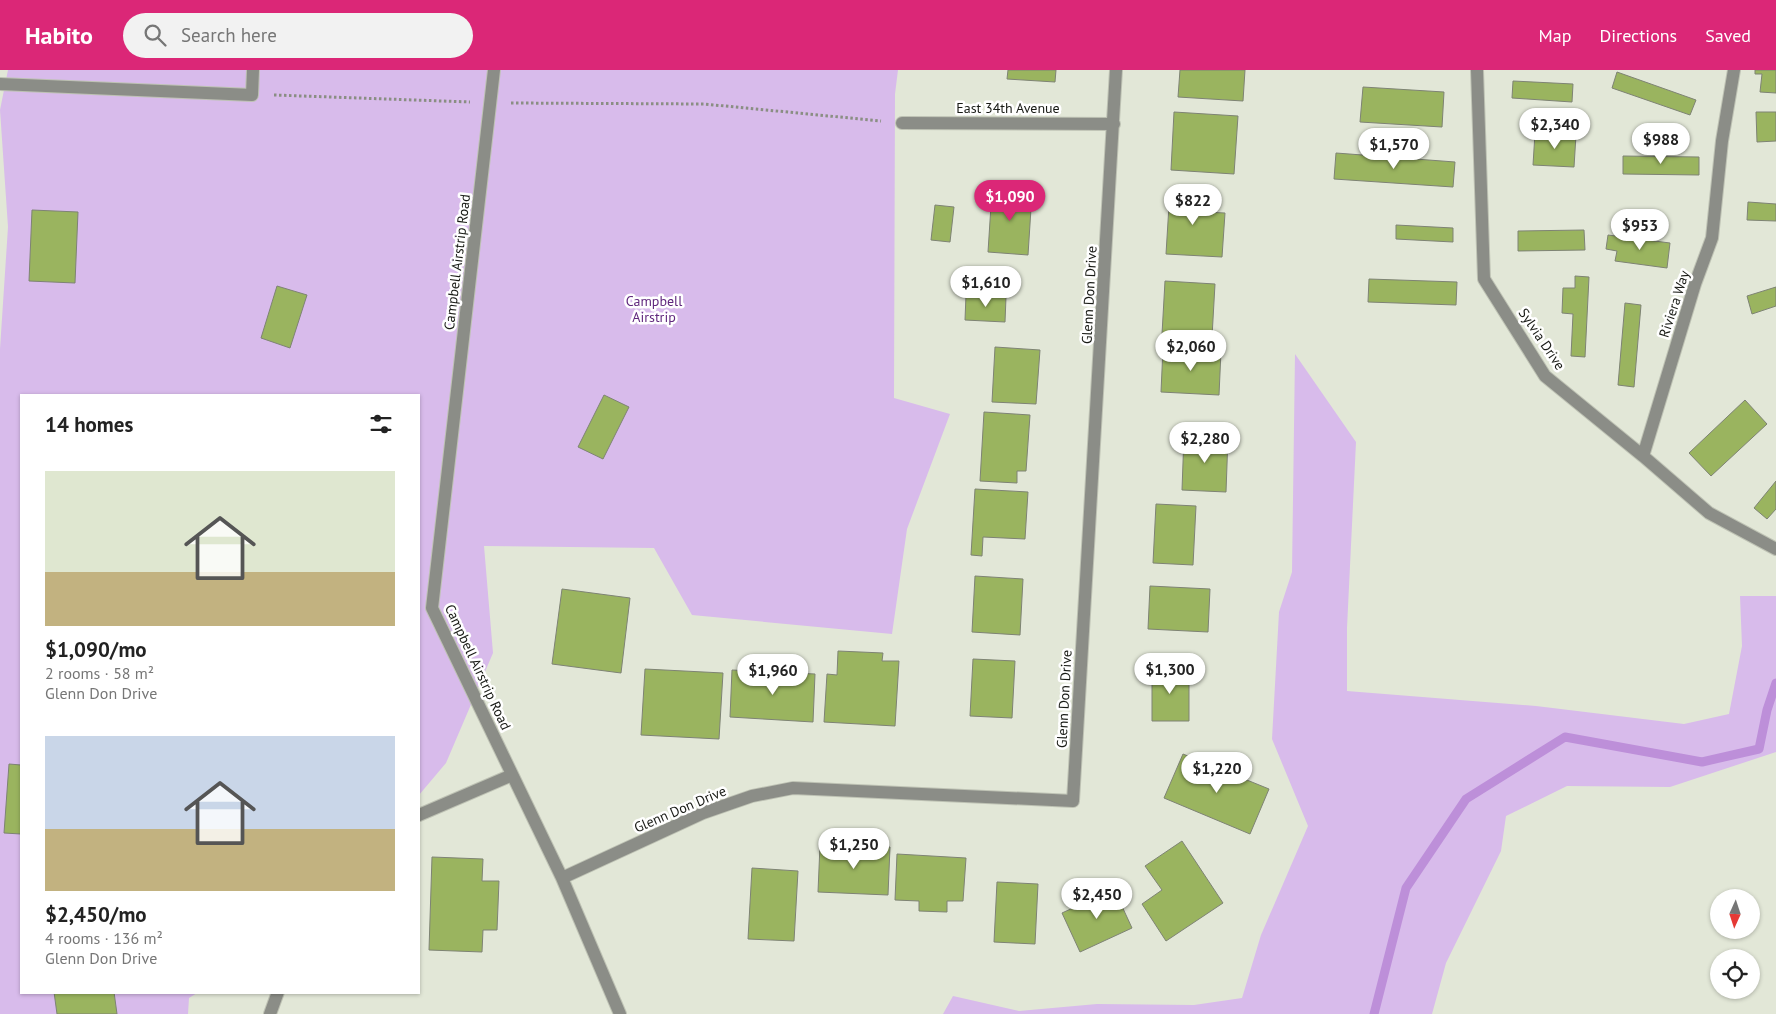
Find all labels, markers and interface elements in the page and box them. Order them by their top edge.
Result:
search box [123,13,473,58]
text: Habito [25,20,93,51]
icon: search [141,21,169,49]
text: Search here [181,23,277,47]
text: Map [1539,24,1571,47]
text: Directions [1599,24,1677,47]
text: Saved [1705,24,1751,47]
street label: East 34th Avenue [956,99,1060,117]
pin: $2,340 [1514,108,1596,150]
text: $2,340 [1530,114,1580,134]
pin: $988 [1631,122,1691,165]
pin: $1,570 [1353,128,1435,170]
text: $988 [1643,129,1679,149]
text: $1,570 [1369,134,1419,154]
pin: $1,090 [969,180,1051,222]
pin: $822 [1163,184,1223,226]
text: $1,090 [985,186,1035,206]
text: $822 [1175,190,1211,210]
street label: Campbell Airstrip Road [440,193,474,331]
pin: $953 [1610,208,1670,251]
text: $953 [1622,215,1658,235]
street label: Glenn Don Drive [1077,245,1101,345]
pin: $1,610 [945,266,1027,308]
street label: Riviera Way [1655,268,1693,340]
text: $1,610 [961,272,1011,292]
park label: Campbell Airstrip [626,292,682,326]
street label: Sylvia Drive [1515,305,1569,373]
pin: $2,060 [1150,330,1232,372]
text: $2,060 [1166,336,1216,356]
icon: filters [367,410,395,438]
text: 14 homes [45,411,133,438]
pin: $2,280 [1164,422,1246,464]
text: $2,280 [1180,428,1230,448]
icon: home [175,503,265,593]
street label: Campbell Airstrip Road [441,601,515,733]
text: $1,090/mo [45,636,147,663]
street label: Glenn Don Drive [1052,649,1076,749]
pin: $1,300 [1129,652,1211,695]
pin: $1,960 [732,654,814,696]
text: $1,300 [1145,659,1195,679]
text: $1,960 [748,660,798,680]
text: 2 rooms · 58 m² [45,663,154,683]
text: Glenn Don Drive [45,683,157,703]
pin: $1,220 [1176,752,1258,794]
text: $1,220 [1192,758,1242,778]
icon: home [175,768,265,858]
street label: Glenn Don Drive [631,782,729,836]
pin: $1,250 [813,828,895,870]
text: $1,250 [829,834,879,854]
pin: $2,450 [1056,878,1138,920]
text: $2,450 [1072,884,1122,904]
north arrow [1710,889,1760,939]
map controls [1710,889,1760,999]
text: $2,450/mo [45,901,147,928]
text: 4 rooms · 136 m² [45,928,163,948]
text: Glenn Don Drive [45,948,157,968]
button: locate [1710,949,1760,999]

